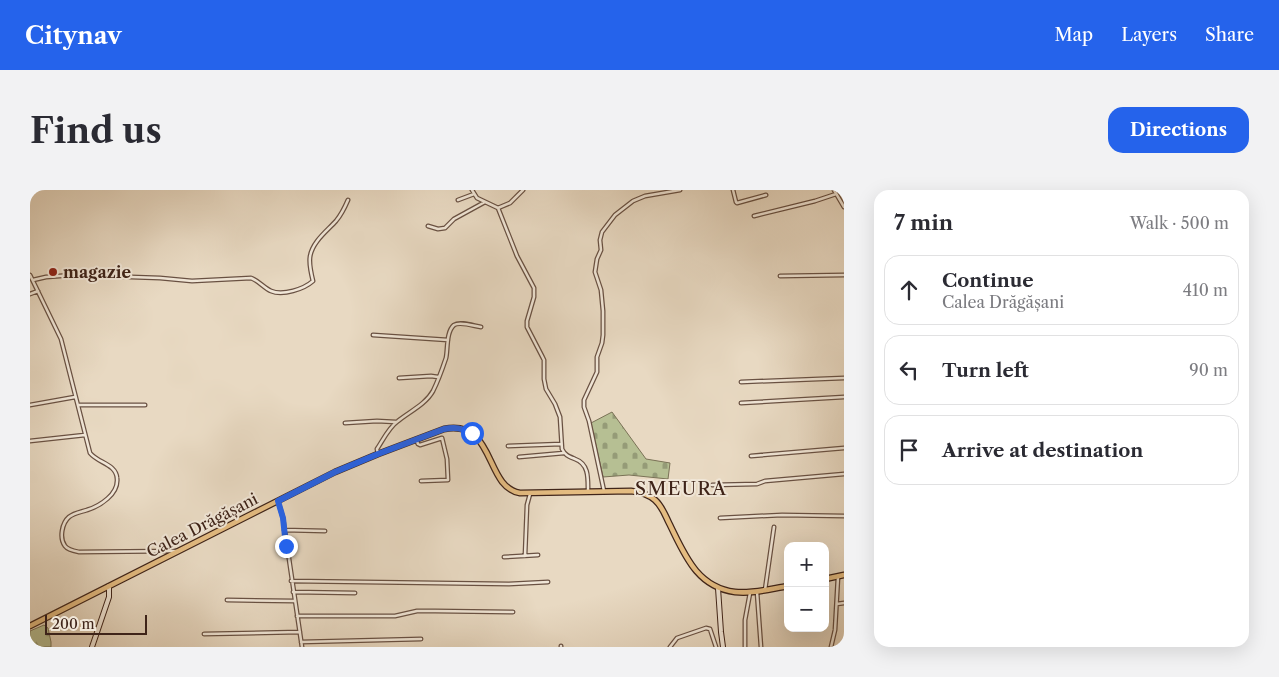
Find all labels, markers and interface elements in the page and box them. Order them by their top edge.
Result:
text: Citynav [25,21,122,50]
text: Map [1055,24,1093,46]
text: Layers [1121,24,1177,46]
text: Share [1205,24,1254,46]
button: Directions [1108,107,1249,153]
text: Find us [30,109,162,152]
text: 7 min [894,210,953,235]
text: Walk · 500 m [1130,213,1229,233]
place label: magazie [63,262,131,282]
marker: magazie [47,266,59,278]
text: Continue [942,269,1034,292]
icon: ahead [895,276,923,304]
text: 410 m [1183,280,1228,300]
text: Calea Drăgășani [942,292,1064,312]
icon: left [895,356,923,384]
text: Turn left [942,359,1029,382]
text: 90 m [1189,360,1228,380]
route start [461,422,484,445]
icon: arrive [895,436,923,464]
text: Arrive at destination [942,439,1143,462]
district label: SMEURA [635,477,727,500]
street label: Calea Drăgășani [143,488,261,562]
route end [275,535,298,558]
map controls [784,542,829,632]
button: + [784,542,829,587]
button: − [784,587,829,632]
scale bar [45,612,148,635]
text: 200 m [52,615,95,633]

